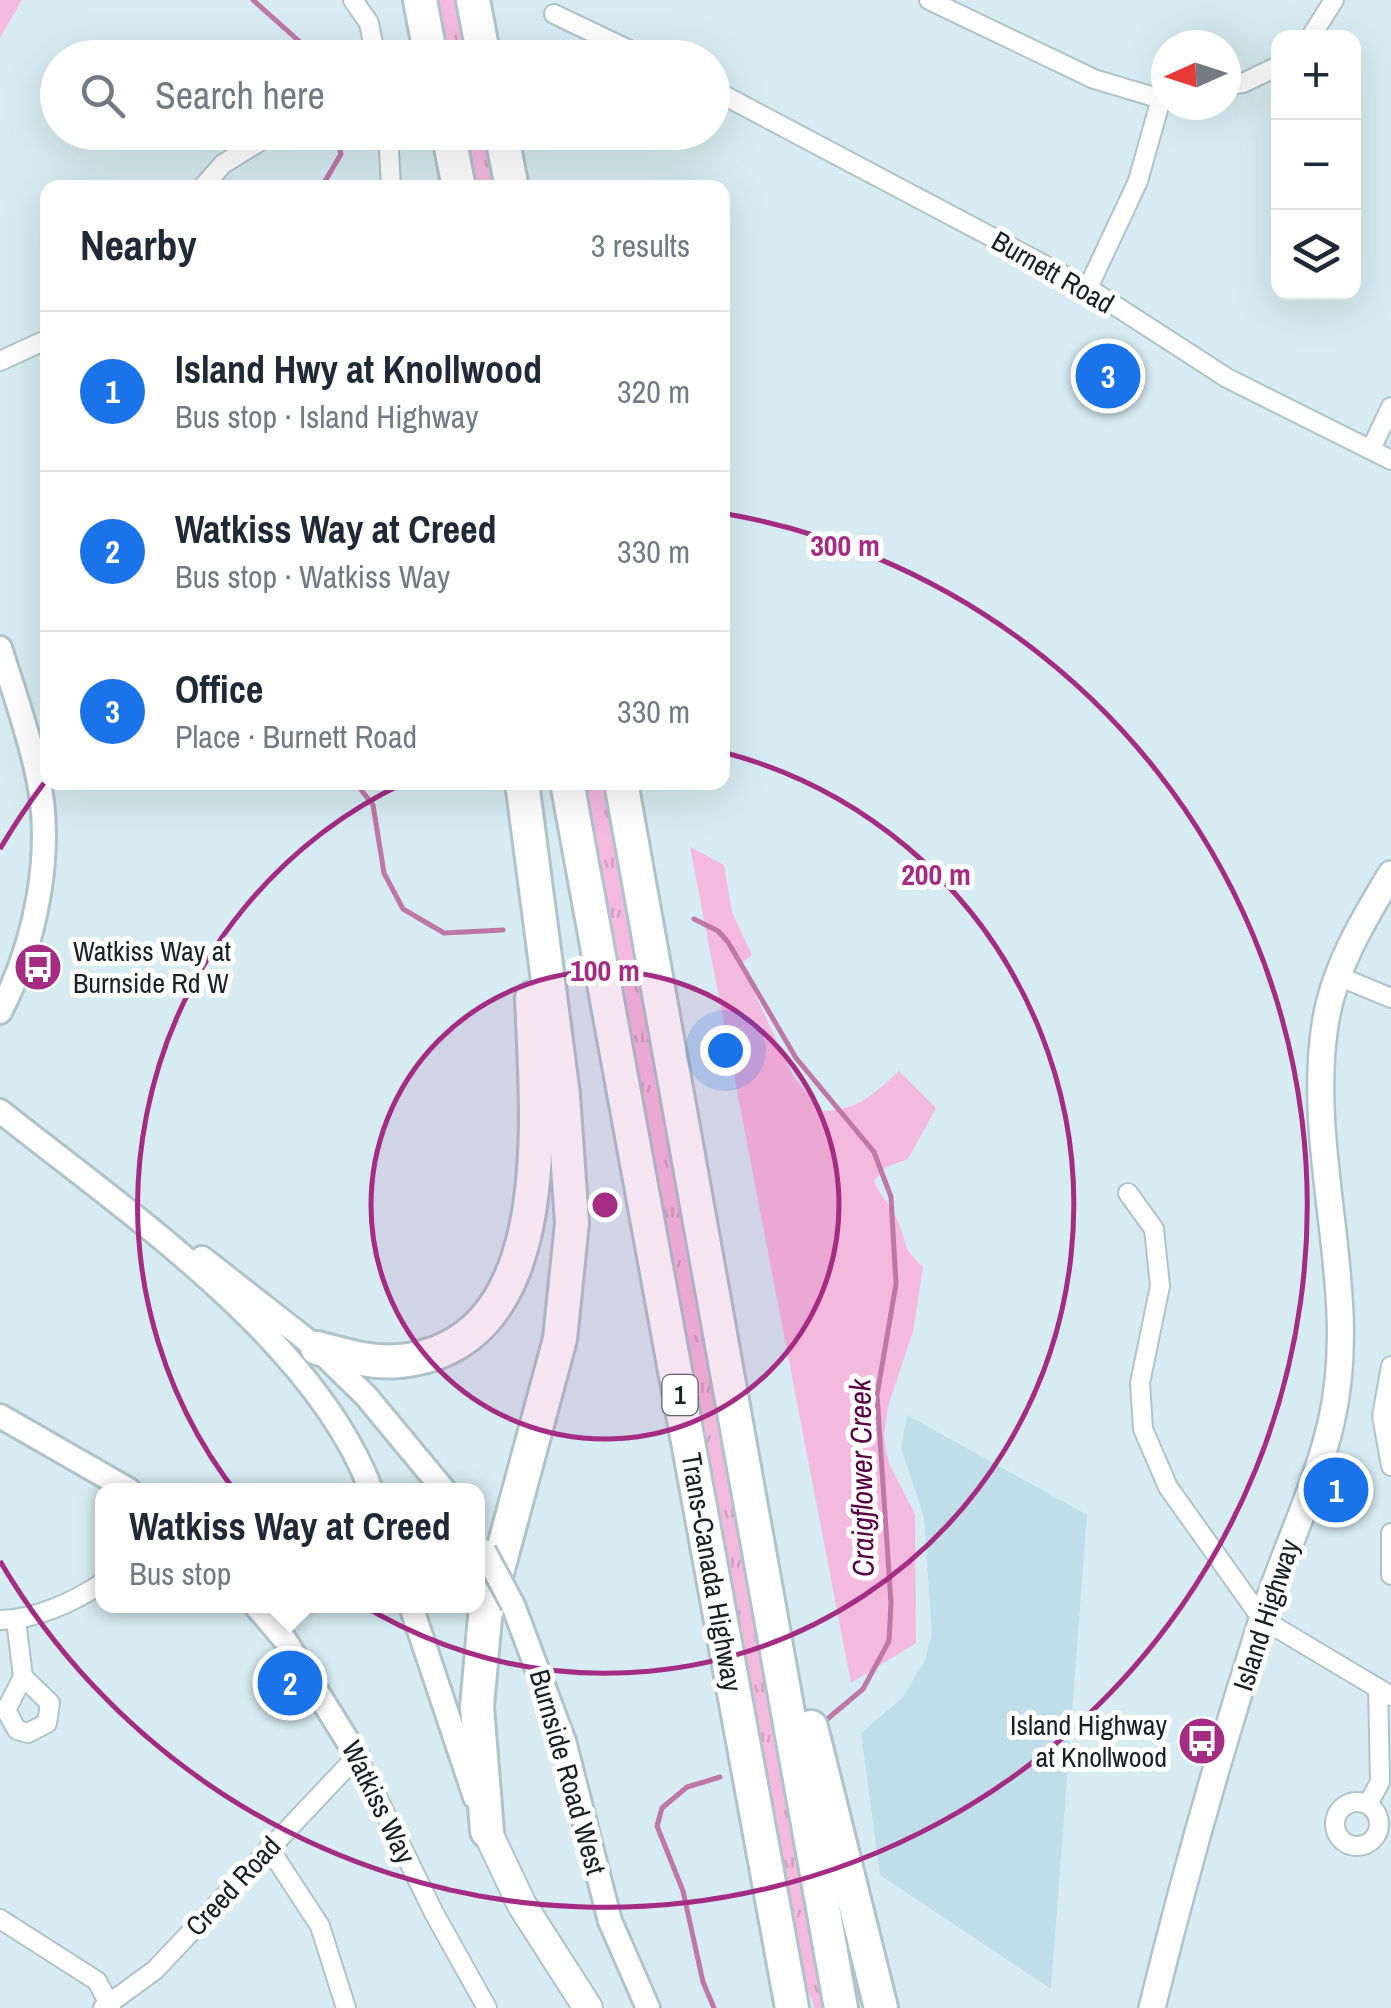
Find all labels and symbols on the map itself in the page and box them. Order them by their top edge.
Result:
north arrow [1151,30,1241,120]
street label: Burnett Road [985,222,1121,322]
pin: 3 [1076,338,1140,414]
text: 300 m [810,525,880,565]
text: 200 m [901,854,971,894]
place label: Watkiss Way at Burnside Rd W [73,932,231,1002]
bus stop icon: Watkiss Way at Burnside Rd W [12,941,64,993]
text: 100 m [570,950,640,990]
your location [700,1025,751,1076]
centre of rings [587,1187,623,1223]
road number: 1 [662,1375,698,1415]
water label: Craigflower Creek [839,1377,883,1577]
street label: Trans-Canada Highway [672,1450,752,1695]
pin: 1 [1304,1452,1368,1528]
street label: Island Highway [1224,1534,1308,1696]
pin: 2 [258,1646,322,1720]
street label: Burnside Road West [521,1665,615,1879]
place label: Island Highway at Knollwood [1010,1706,1168,1776]
bus stop icon: Island Highway at Knollwood [1176,1715,1228,1767]
street label: Watkiss Way [333,1734,425,1870]
street label: Creed Road [177,1828,289,1944]

